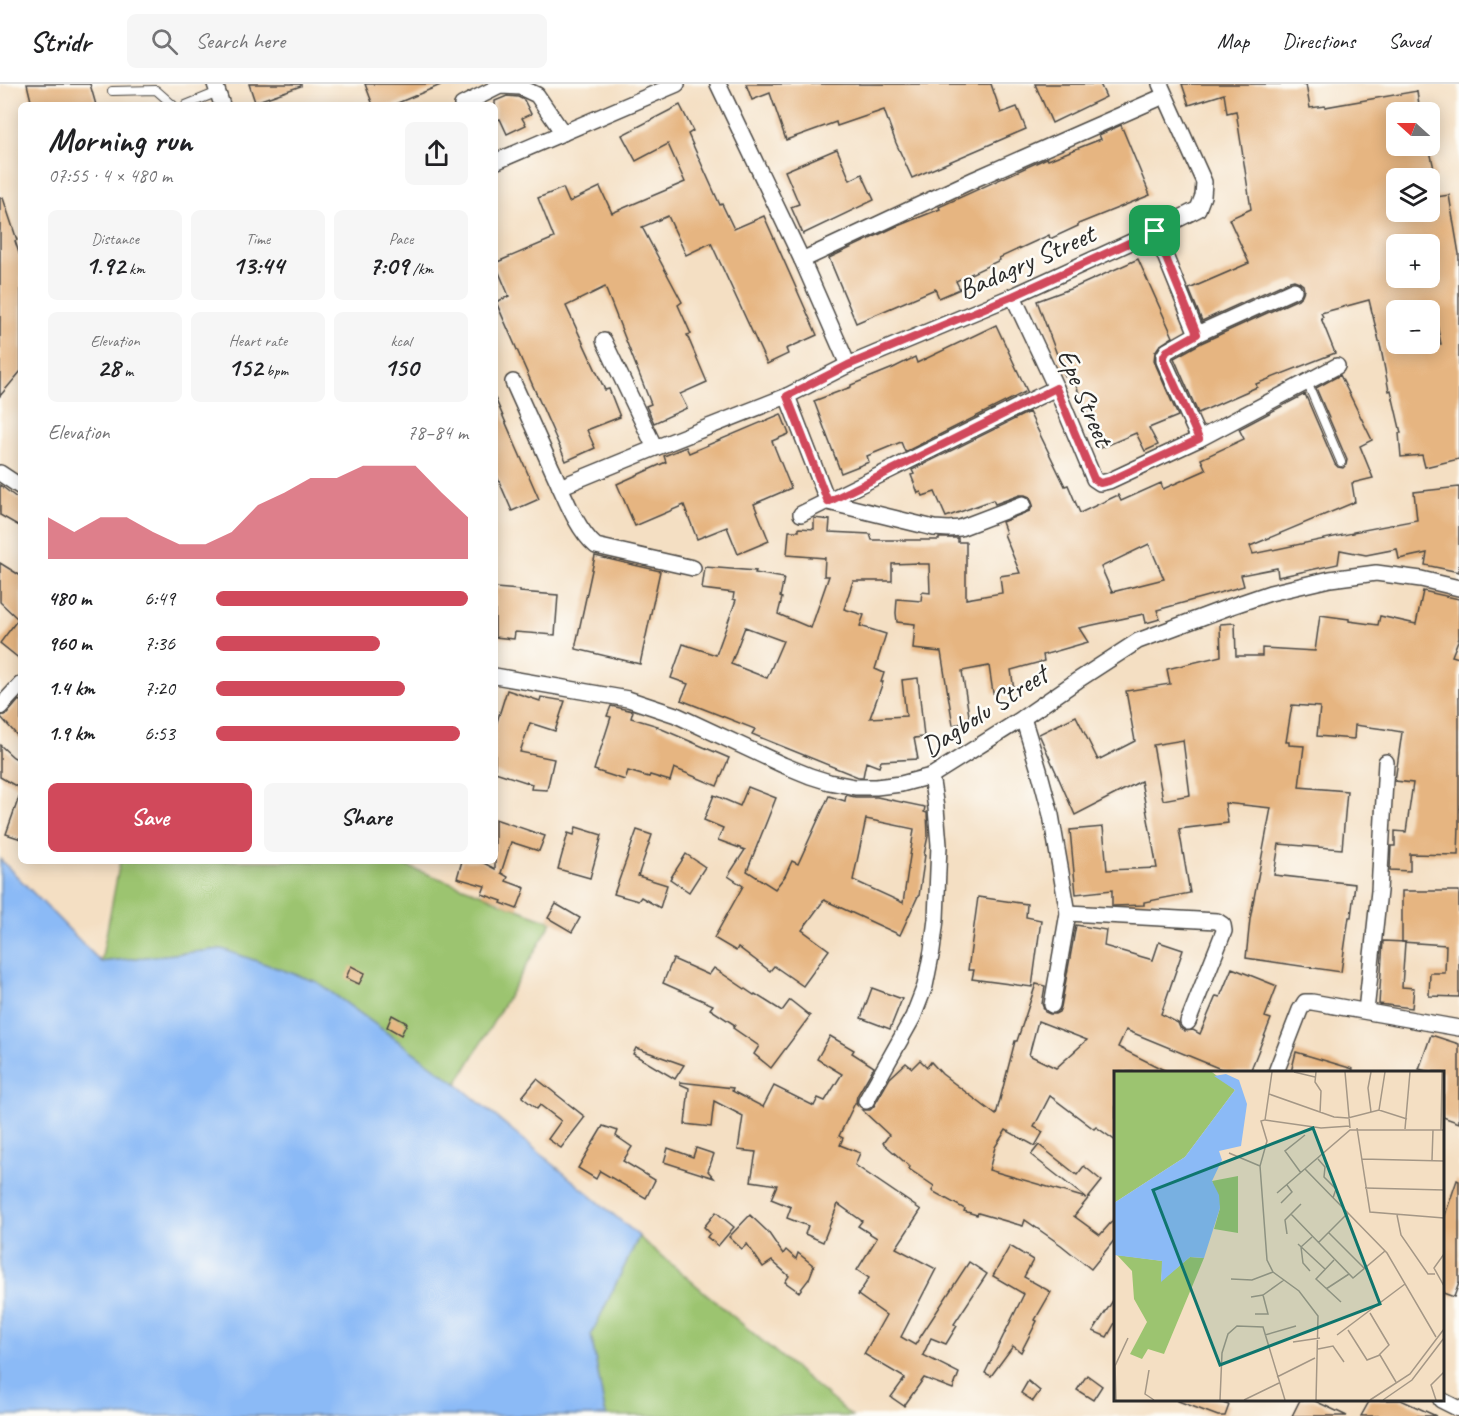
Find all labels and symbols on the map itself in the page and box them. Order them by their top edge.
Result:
north arrow [1386,102,1440,156]
pin [1129,205,1180,256]
street label: Badagry Street [952,215,1102,307]
street label: Epe Street [1050,344,1123,453]
street label: Dagbolu Street [915,655,1057,764]
inset map [1114,1071,1444,1401]

